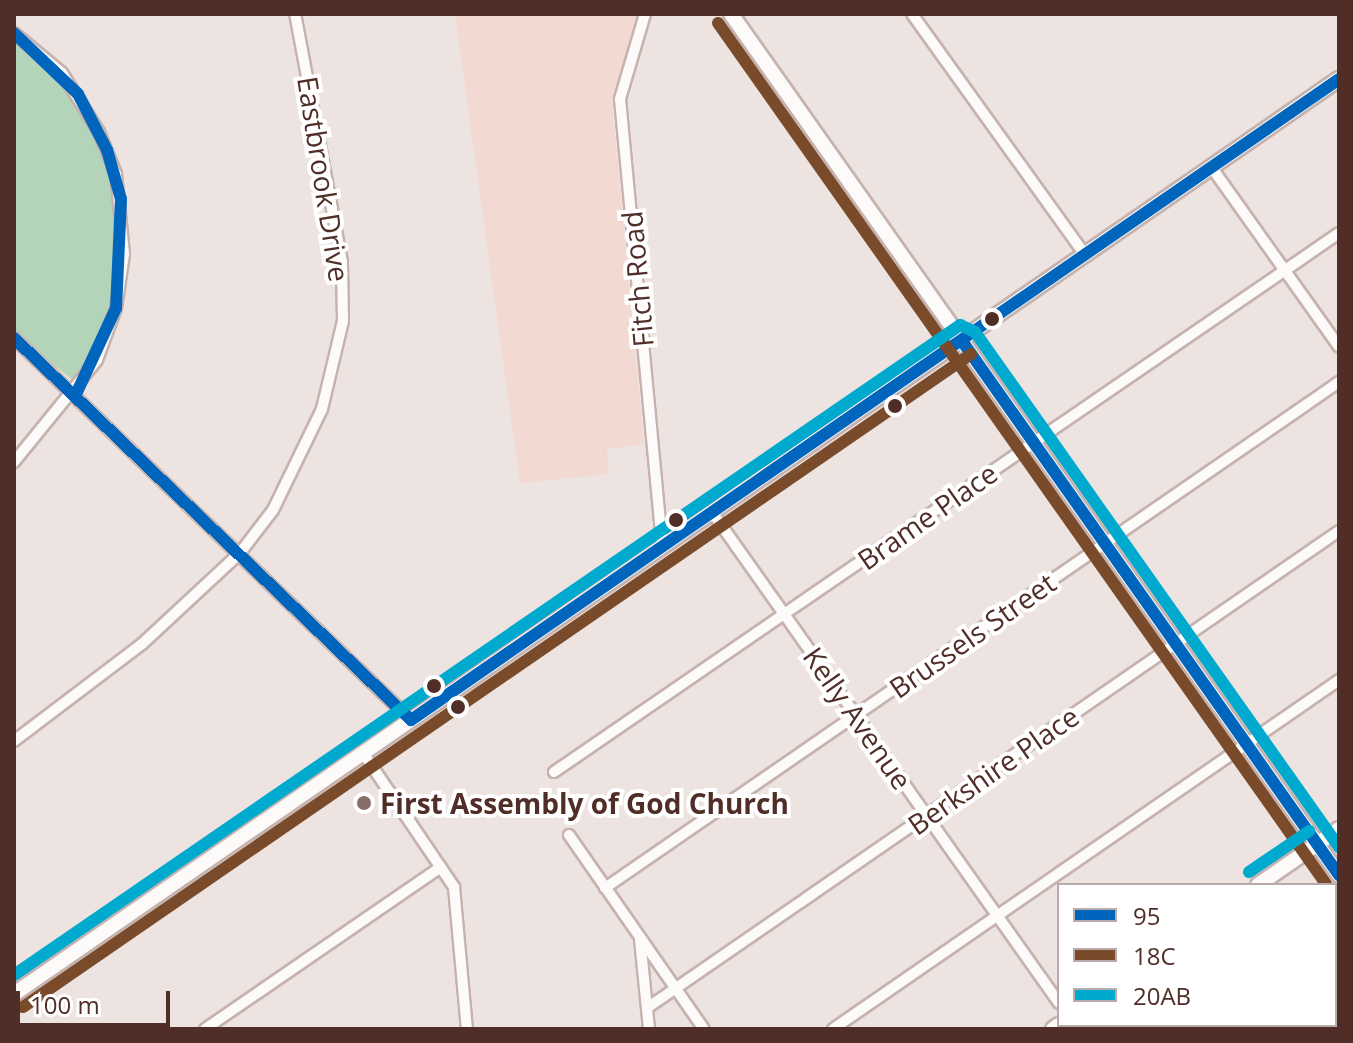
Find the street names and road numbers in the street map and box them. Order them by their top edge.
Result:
street label: Eastbrook Drive [291,74,357,284]
street label: Fitch Road [614,210,660,348]
street label: Brame Place [851,456,1003,576]
street label: Brussels Street [882,565,1062,705]
street label: Kelly Avenue [797,640,919,796]
street label: Berkshire Place [901,699,1085,841]

